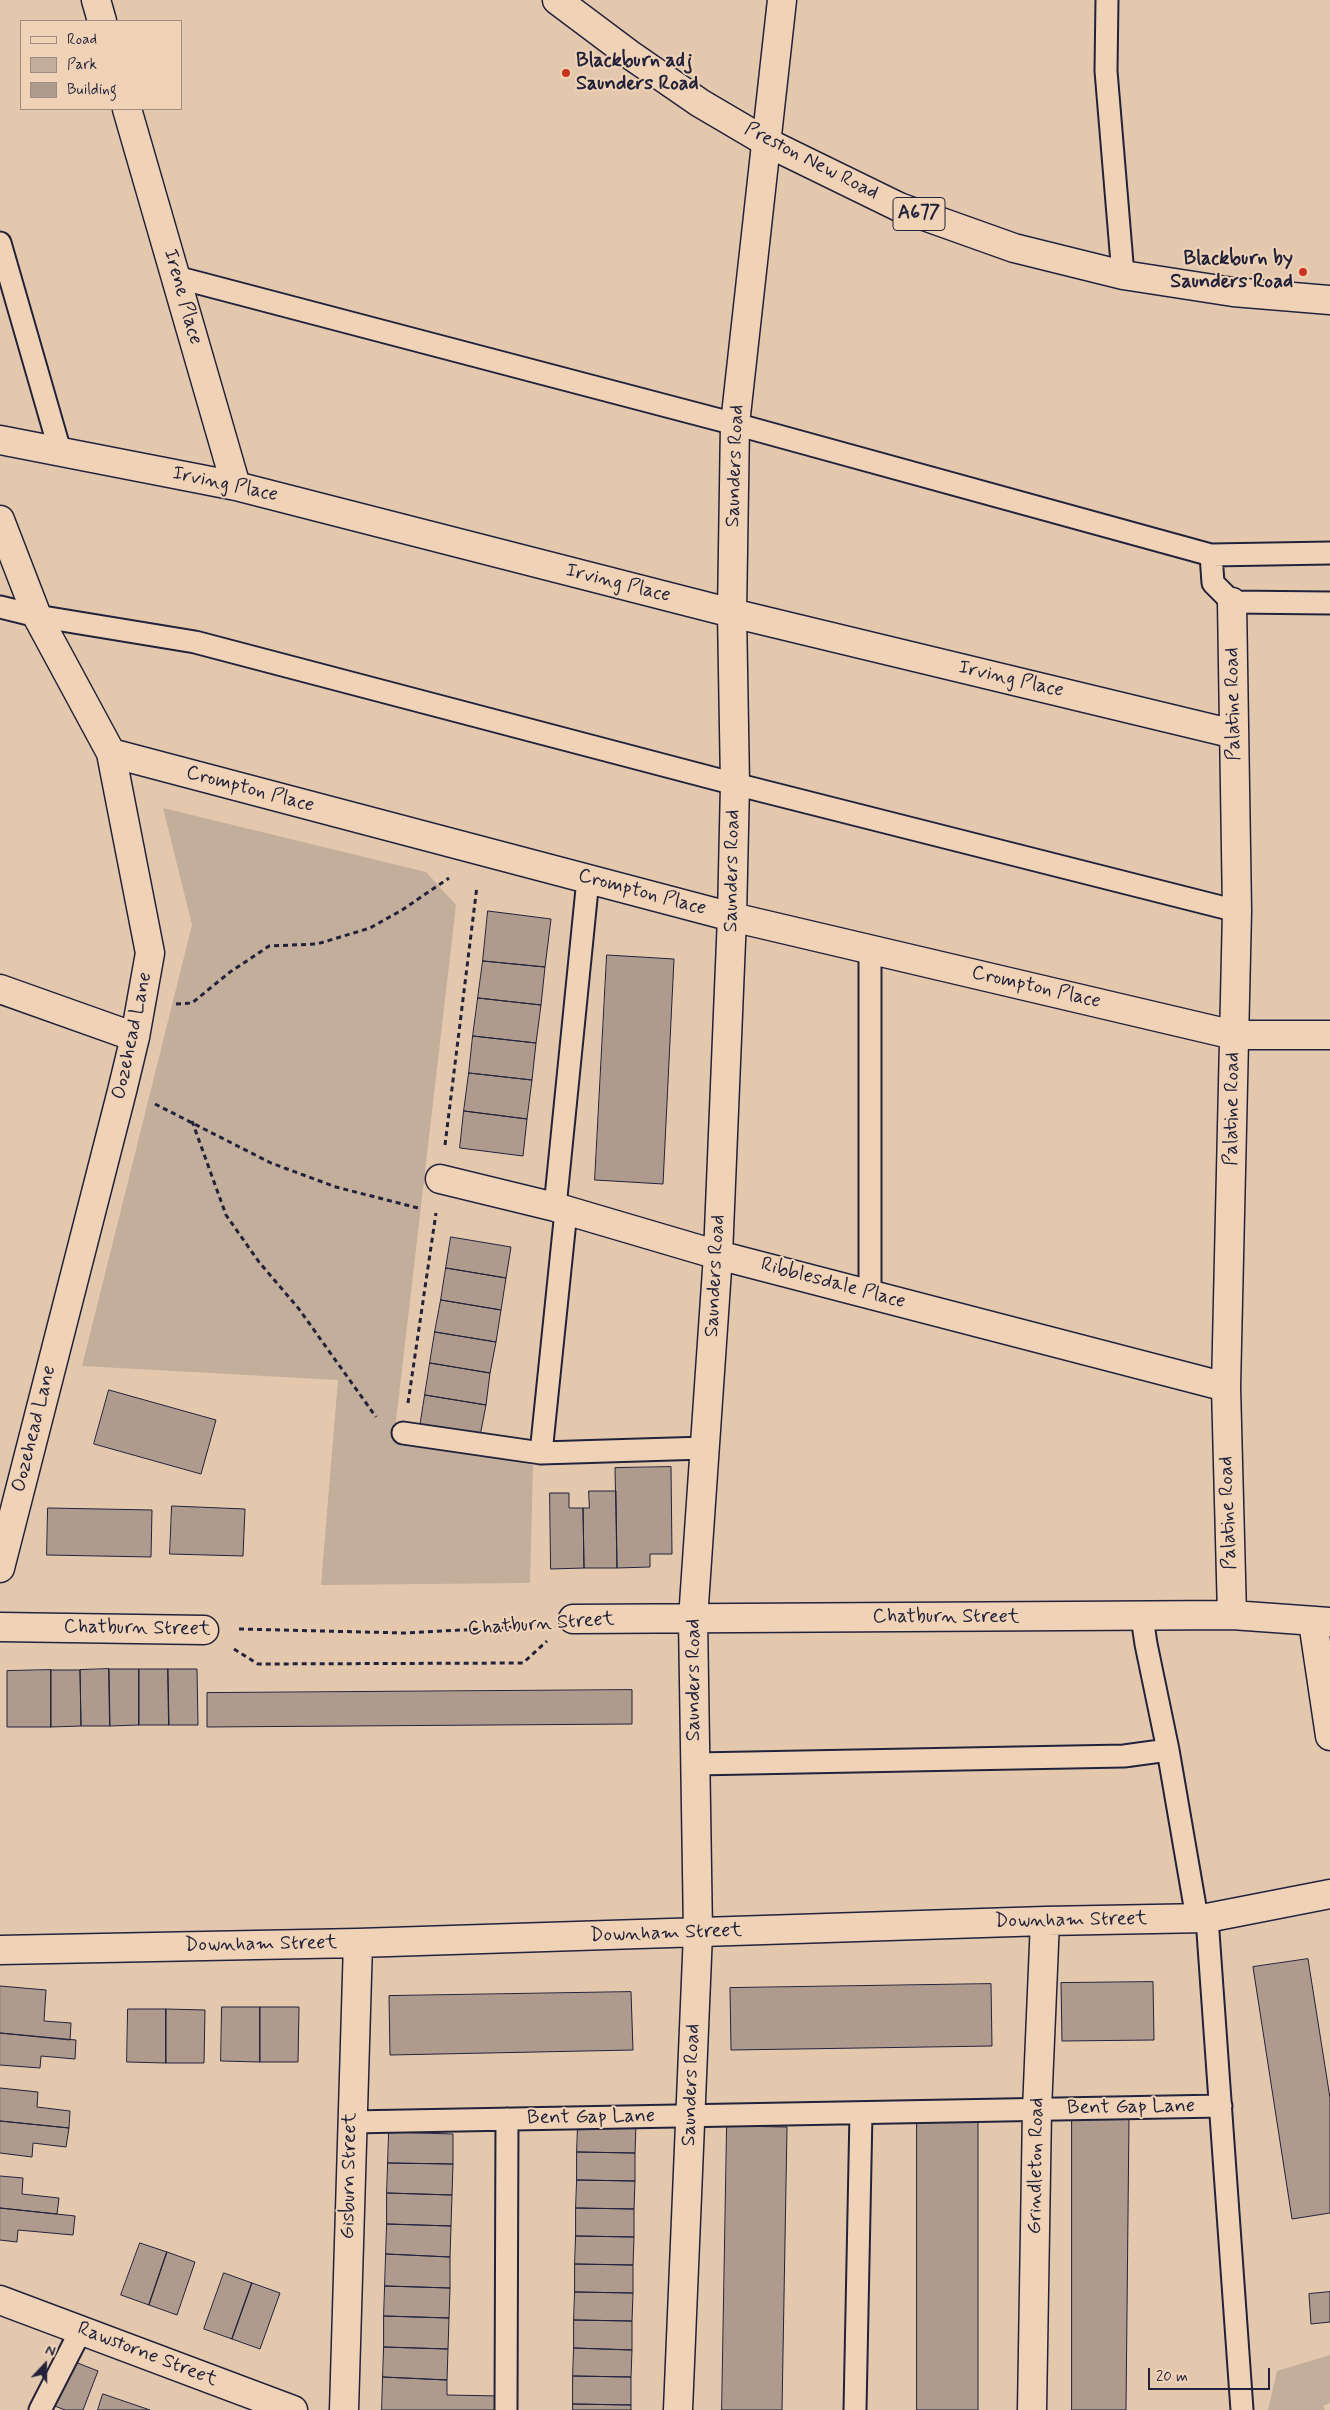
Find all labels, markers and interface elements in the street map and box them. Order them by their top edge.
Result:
legend [20,20,182,110]
text: Road [67,30,97,50]
place label: Blackburn adj Saunders Road [576,50,699,97]
text: Park [67,55,97,75]
marker: Blackburn adj Saunders Road [560,67,572,79]
text: Building [67,80,117,100]
street label: Preston New Road [740,118,882,206]
road number: A677 [893,198,945,230]
street label: Irene Place [157,247,207,347]
place label: Blackburn by Saunders Road [1170,248,1293,295]
marker: Blackburn by Saunders Road [1297,266,1309,278]
street label: Saunders Road [722,404,750,528]
street label: Irving Place [170,462,280,508]
street label: Irving Place [563,559,673,609]
street label: Palatine Road [1221,647,1247,761]
street label: Irving Place [956,656,1066,704]
street label: Crompton Place [183,761,317,819]
street label: Saunders Road [720,809,746,933]
street label: Crompton Place [575,864,709,922]
street label: Crompton Place [969,961,1103,1015]
street label: Oozehead Lane [108,970,158,1102]
street label: Palatine Road [1220,1052,1246,1166]
street label: Saunders Road [701,1214,731,1338]
street label: Ribblesdale Place [758,1253,908,1315]
street label: Oozehead Lane [8,1363,62,1495]
street label: Palatine Road [1215,1456,1243,1570]
street label: Chatburn Street [872,1606,1020,1630]
street label: Chatburn Street [467,1608,615,1642]
street label: Chatburn Street [63,1616,211,1642]
street label: Saunders Road [683,1619,707,1741]
street label: Downham Street [995,1908,1147,1934]
street label: Downham Street [589,1919,743,1949]
street label: Downham Street [185,1932,337,1958]
street label: Saunders Road [678,2023,706,2147]
street label: Bent Gap Lane [1067,2095,1195,2121]
street label: Grindleton Road [1024,2097,1050,2235]
street label: Bent Gap Lane [527,2105,655,2131]
street label: Gisburn Street [337,2112,363,2240]
street label: Rawstorne Street [74,2317,220,2393]
north arrow [20,2340,70,2390]
text: N [43,2341,58,2361]
scale bar [1150,2358,1272,2390]
text: 20 m [1156,2367,1188,2387]

